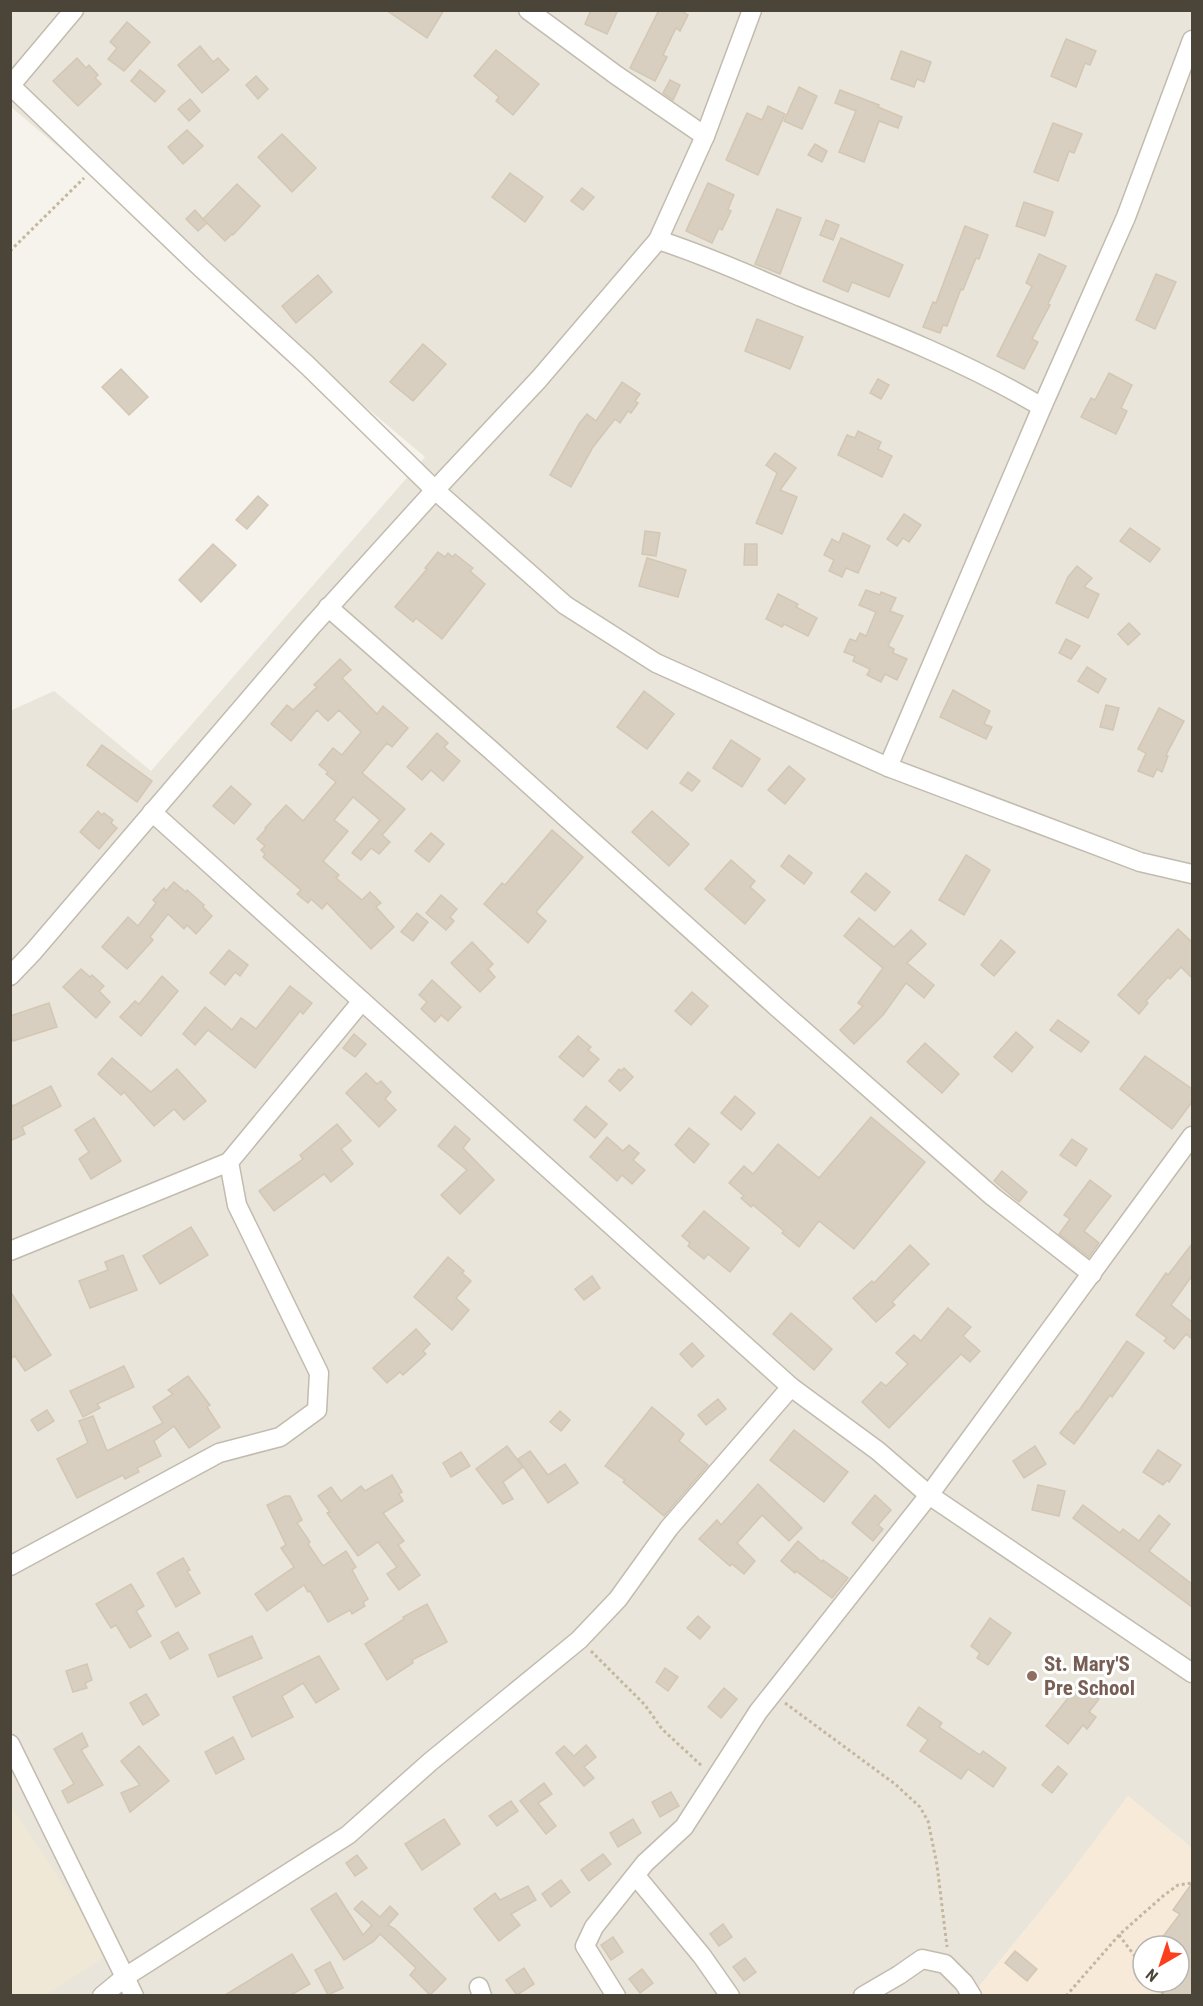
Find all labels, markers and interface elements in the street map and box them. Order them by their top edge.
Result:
place label: St. Mary'S Pre School [1044,1652,1135,1700]
marker: St. Mary'S Pre School [1025,1669,1039,1683]
north arrow [1131,1934,1191,1994]
text: N [1142,1965,1162,1986]

